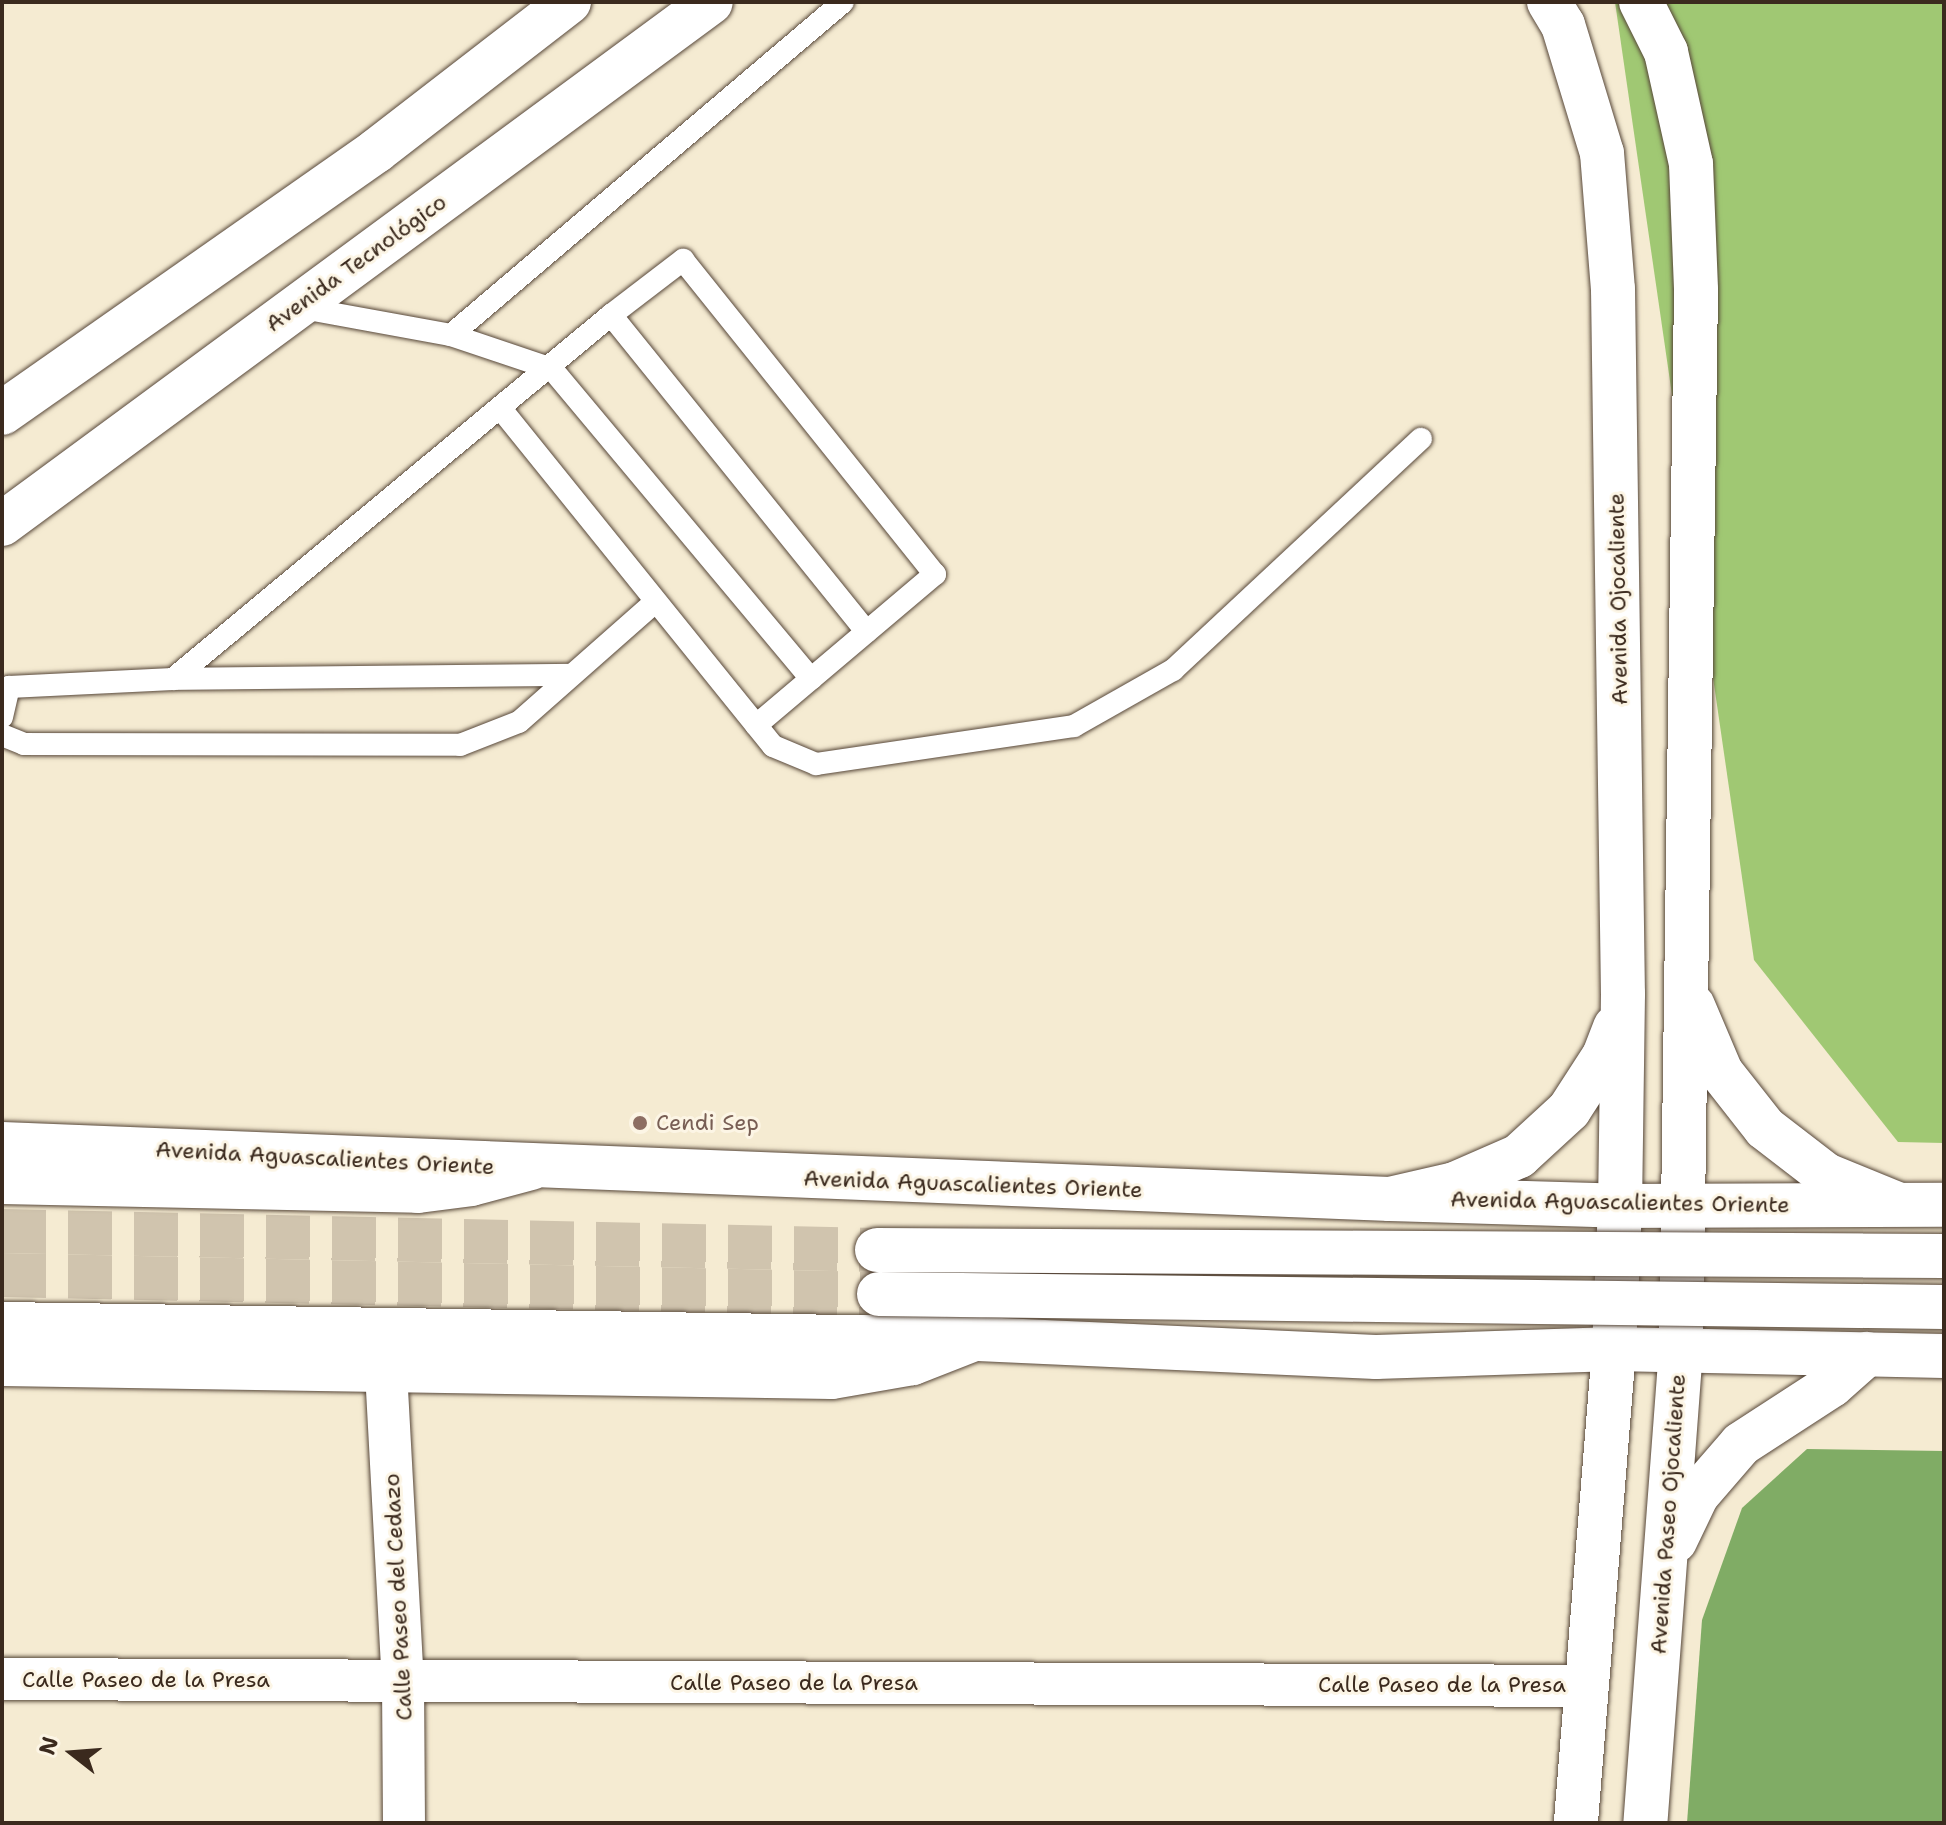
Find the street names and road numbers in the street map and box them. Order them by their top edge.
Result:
street label: Avenida Tecnológico [261,189,451,337]
street label: Avenida Ojocaliente [1603,493,1633,705]
street label: Avenida Aguascalientes Oriente [155,1136,495,1180]
street label: Avenida Aguascalientes Oriente [803,1165,1143,1203]
street label: Avenida Aguascalientes Oriente [1450,1186,1790,1218]
street label: Avenida Paseo Ojocaliente [1645,1373,1691,1655]
street label: Calle Paseo del Cedazo [378,1473,418,1721]
street label: Calle Paseo de la Presa [22,1667,270,1693]
street label: Calle Paseo de la Presa [670,1670,918,1696]
street label: Calle Paseo de la Presa [1318,1672,1566,1698]

